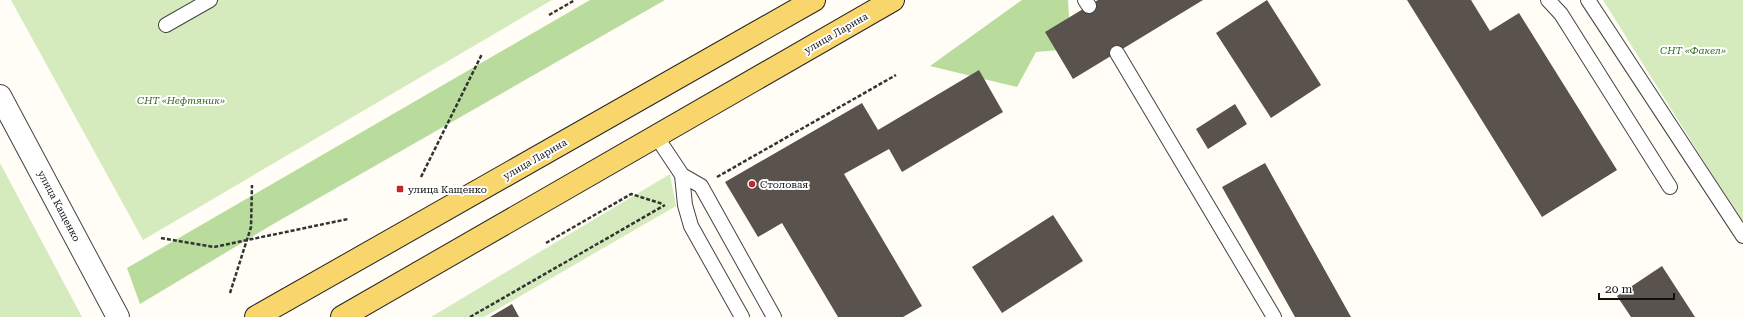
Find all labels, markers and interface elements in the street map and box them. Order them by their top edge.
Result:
street label: улица Ларина [802,10,870,56]
park label: СНТ «Факел» [1660,45,1726,56]
park label: СНТ «Нефтяник» [137,95,225,106]
street label: улица Ларина [501,136,569,182]
street label: улица Кащенко [36,169,82,243]
marker: Столовая [747,179,757,189]
place label: Столовая [760,179,808,190]
marker: улица Кащенко [395,184,405,194]
place label: улица Кащенко [408,184,487,195]
scale bar [1599,275,1674,301]
text: 20 m [1605,282,1632,296]

